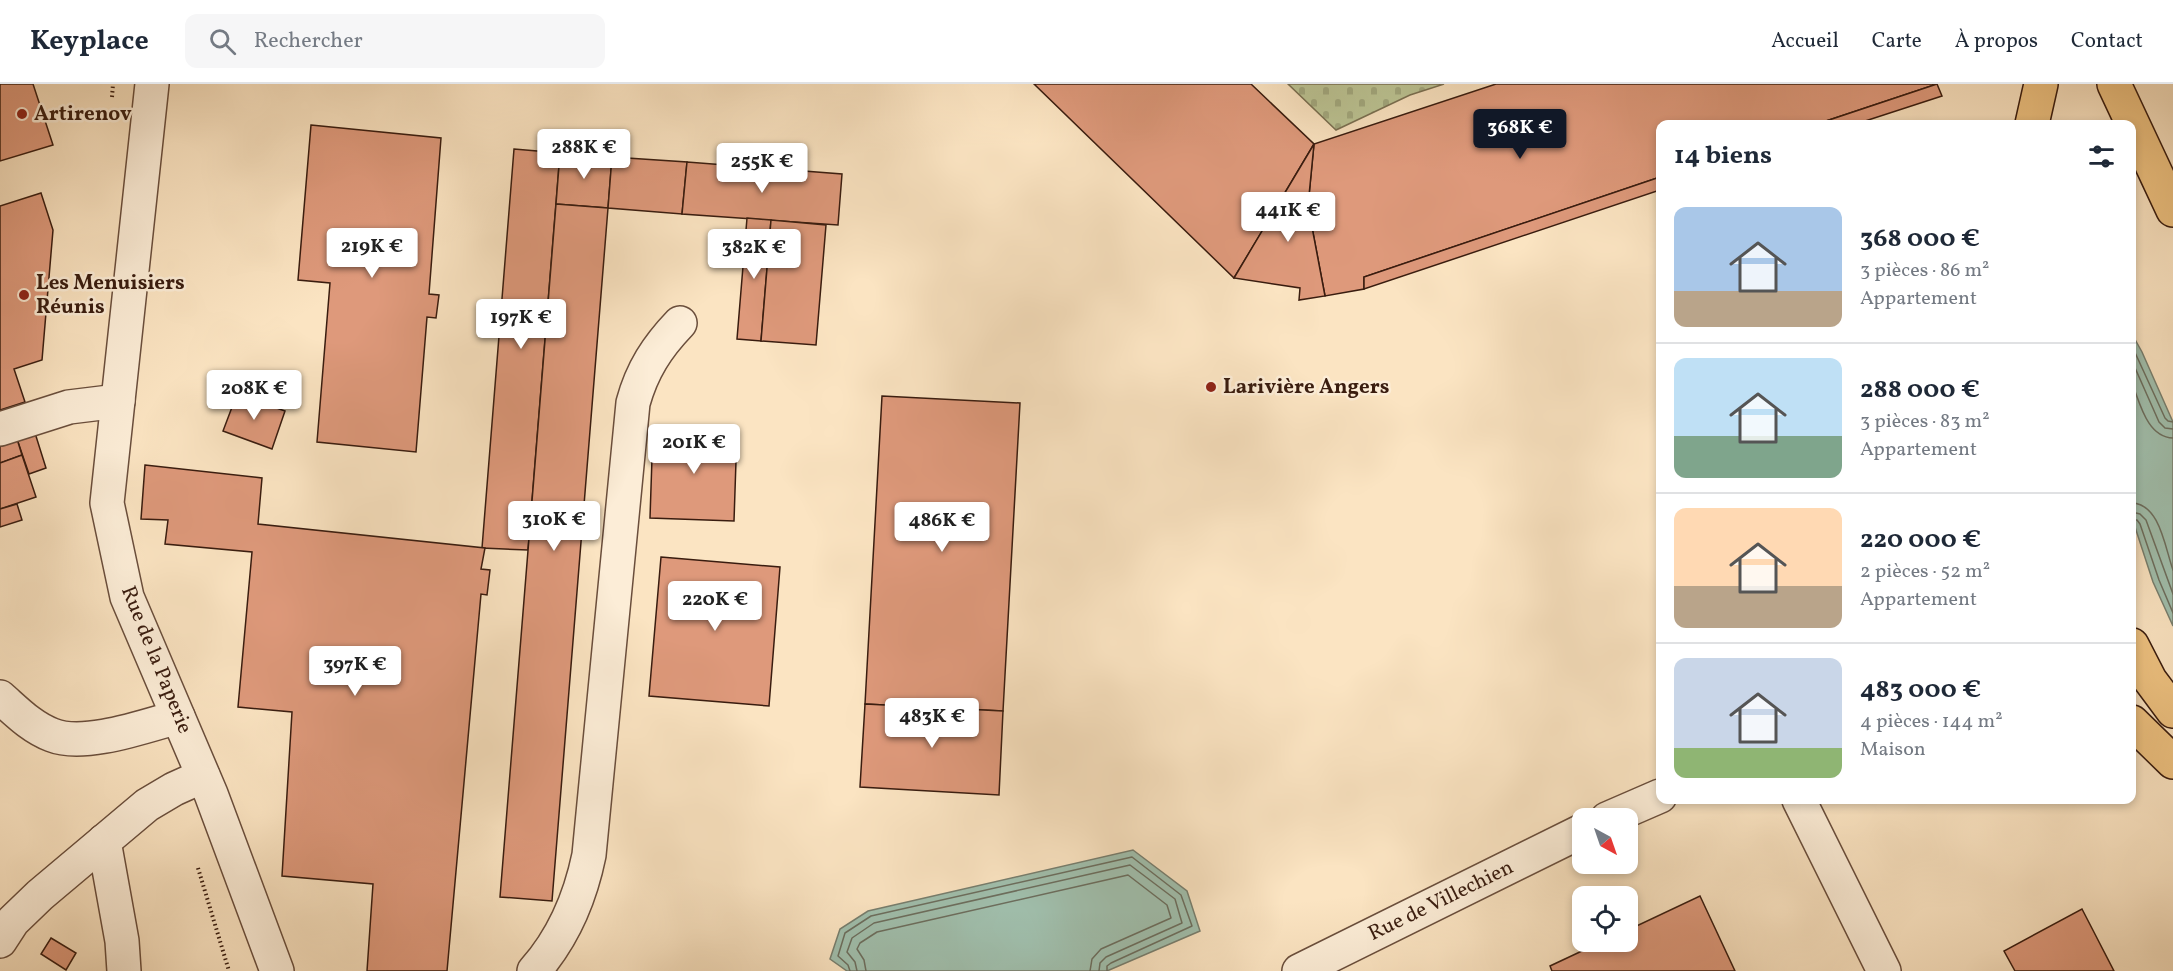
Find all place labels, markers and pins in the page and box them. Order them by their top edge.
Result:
place label: Artirenov [34,100,132,129]
marker: Artirenov [15,107,29,121]
pin: 368K € [1471,109,1569,160]
pin: 288K € [535,129,633,180]
pin: 255K € [713,143,811,194]
pin: 441K € [1239,192,1337,243]
pin: 219K € [323,228,421,279]
pin: 382K € [705,229,803,280]
place label: Les Menuisiers Réunis [36,269,185,322]
marker: Les Menuisiers Réunis [17,288,31,302]
pin: 197K € [472,299,570,350]
pin: 208K € [205,370,303,421]
place label: Larivière Angers [1223,373,1390,402]
marker: Larivière Angers [1204,380,1218,394]
pin: 201K € [645,424,743,475]
pin: 310K € [505,501,603,552]
pin: 486K € [893,502,991,553]
pin: 220K € [666,581,764,632]
pin: 397K € [306,646,404,697]
pin: 483K € [883,698,981,749]

